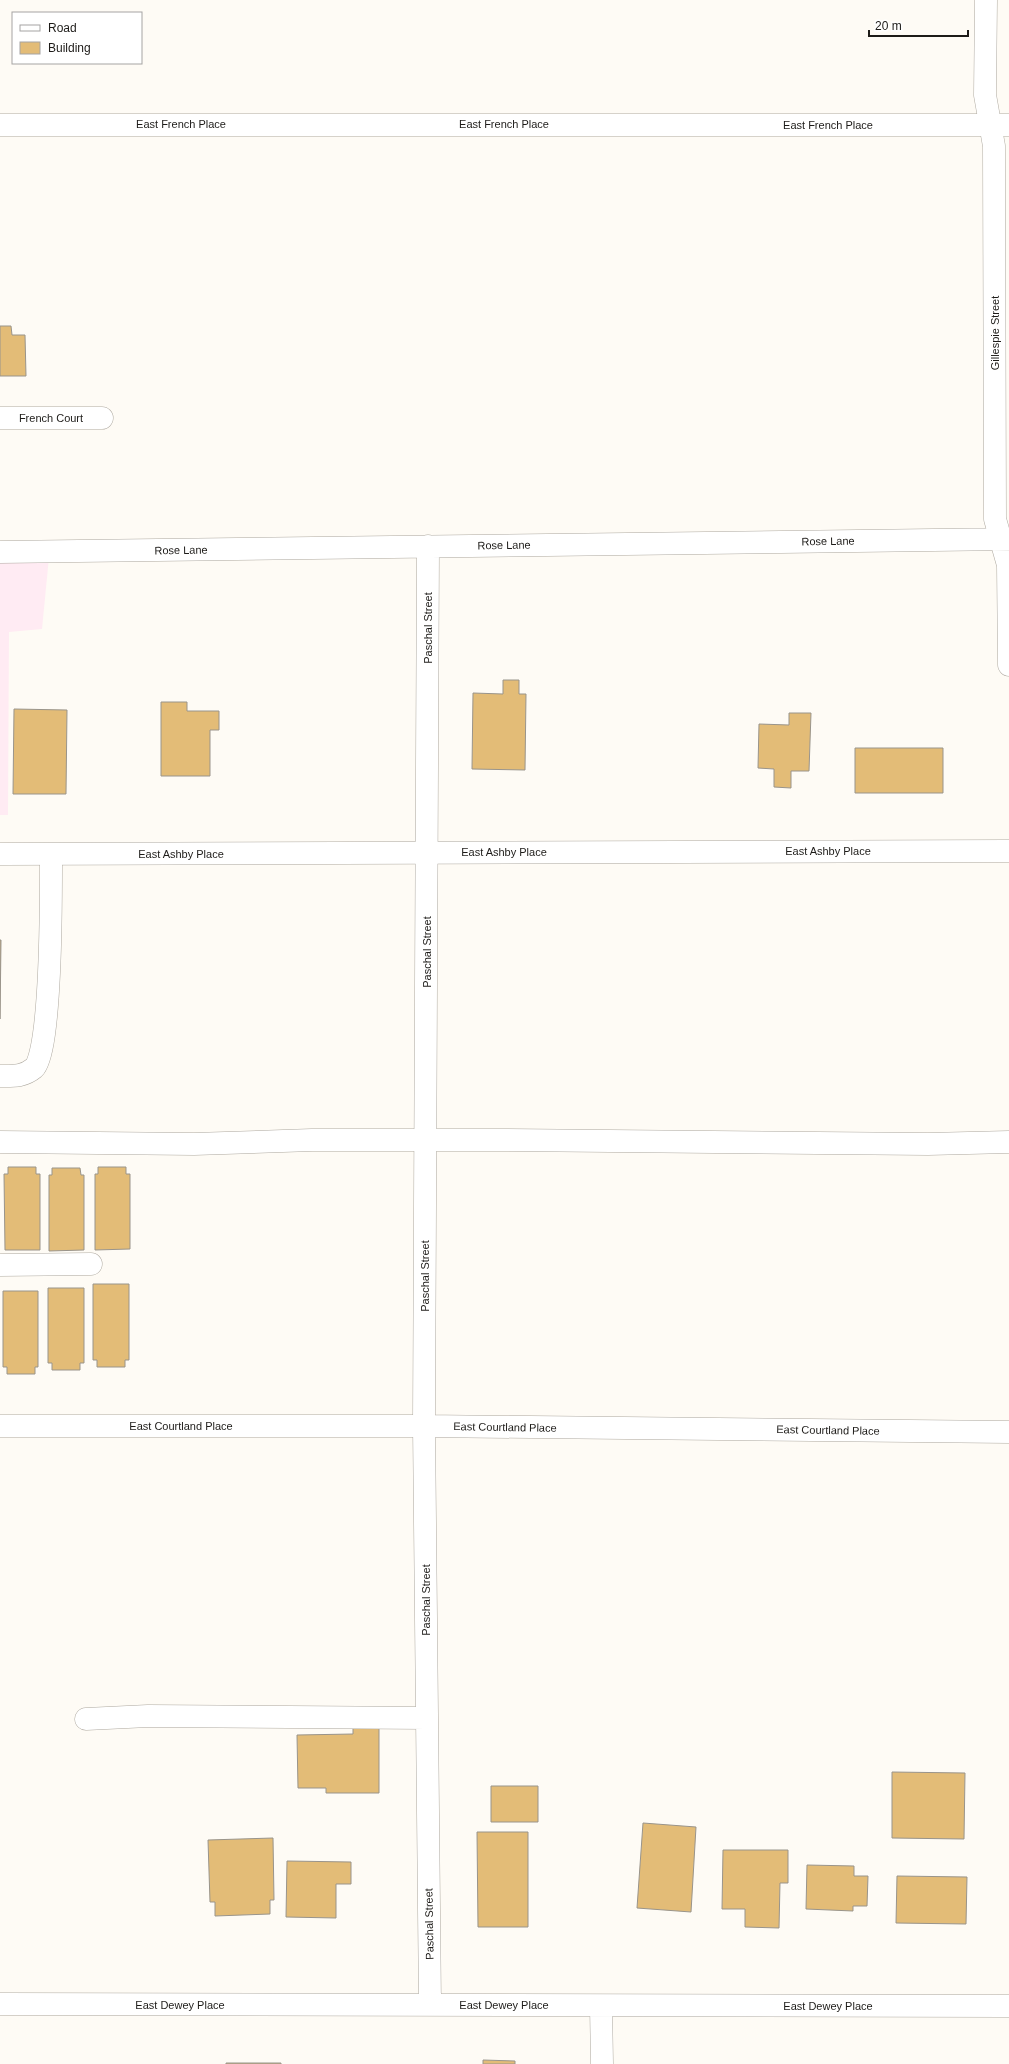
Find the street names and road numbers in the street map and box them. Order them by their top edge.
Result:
street label: East French Place [136,118,226,130]
street label: East French Place [459,118,549,130]
street label: East French Place [783,119,873,131]
street label: Gillespie Street [989,296,1001,370]
street label: French Court [19,412,83,424]
street label: Rose Lane [801,535,855,547]
street label: Rose Lane [477,539,531,551]
street label: Rose Lane [154,544,208,556]
street label: Paschal Street [422,592,434,664]
street label: East Ashby Place [785,845,871,857]
street label: East Ashby Place [461,846,547,858]
street label: East Ashby Place [138,848,224,860]
street label: Paschal Street [421,916,433,988]
street label: Paschal Street [419,1240,431,1312]
street label: East Courtland Place [129,1420,233,1432]
street label: East Courtland Place [453,1420,557,1434]
street label: East Courtland Place [776,1423,880,1437]
street label: Paschal Street [420,1564,432,1636]
street label: Paschal Street [422,1888,436,1960]
street label: East Dewey Place [135,1999,225,2011]
street label: East Dewey Place [459,1999,549,2011]
street label: East Dewey Place [783,2000,873,2012]

